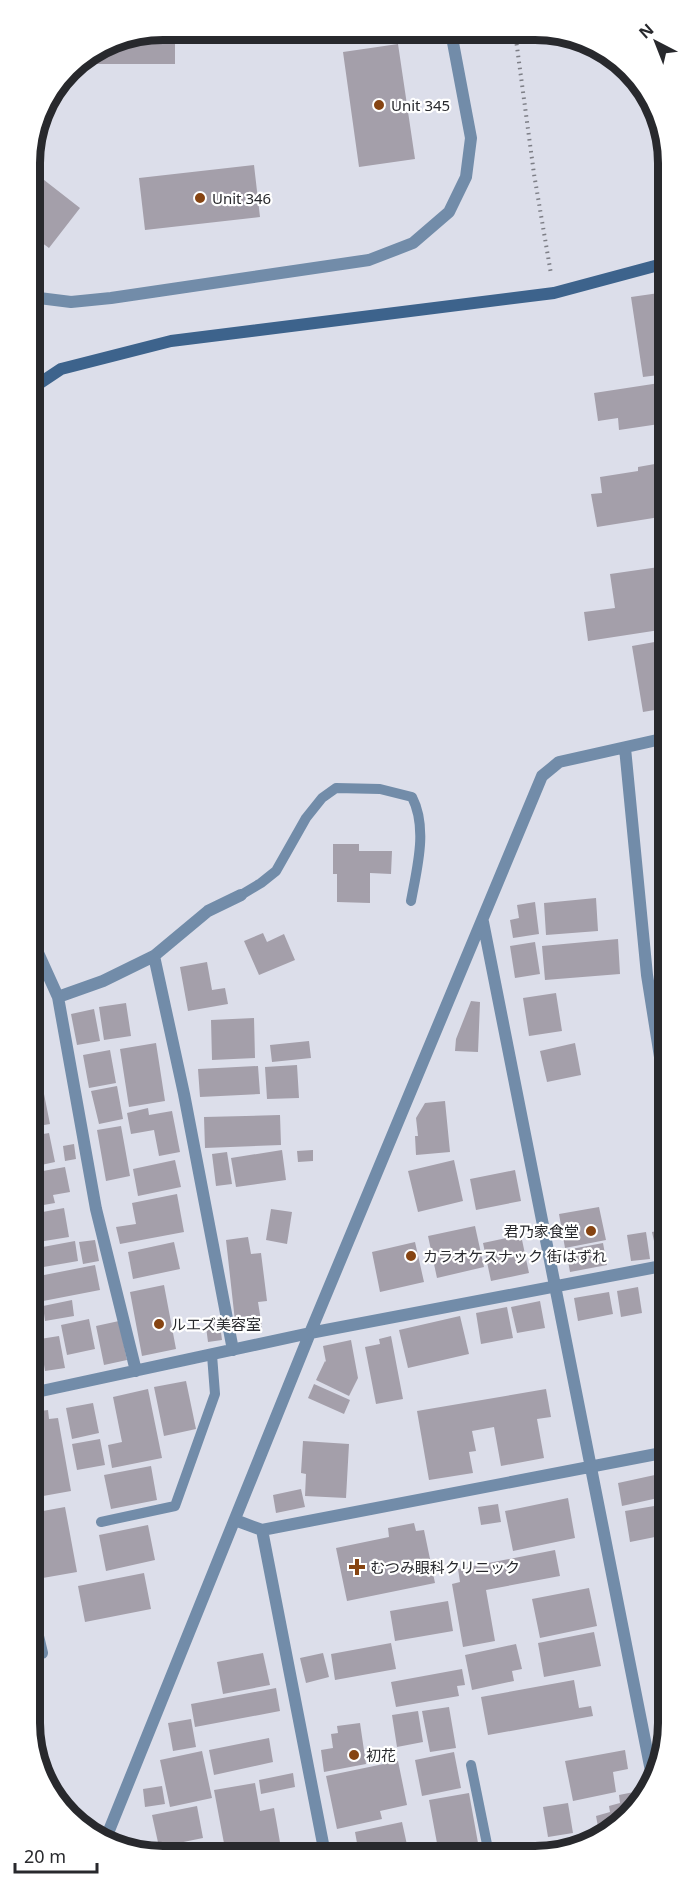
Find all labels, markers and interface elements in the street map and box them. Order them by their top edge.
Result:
north arrow [626,12,686,72]
text: N [634,18,658,43]
place label: Unit 345 [391,95,450,115]
marker: Unit 345 [372,98,386,112]
place label: Unit 346 [212,188,271,208]
marker: Unit 346 [193,191,207,205]
place label: 君乃家食堂 [504,1221,579,1241]
marker: 君乃家食堂 [584,1224,598,1238]
place label: カラオケスナック 街はずれ [423,1246,607,1266]
marker: カラオケスナック 街はずれ [404,1249,418,1263]
place label: ルエズ美容室 [171,1314,261,1334]
marker: ルエズ美容室 [152,1317,166,1331]
place label: むつみ眼科クリニック [370,1557,520,1577]
marker: むつみ眼科クリニック [348,1558,366,1576]
place label: 初花 [366,1745,396,1765]
marker: 初花 [347,1748,361,1762]
scale bar [15,1836,98,1874]
text: 20 m [24,1844,66,1868]

